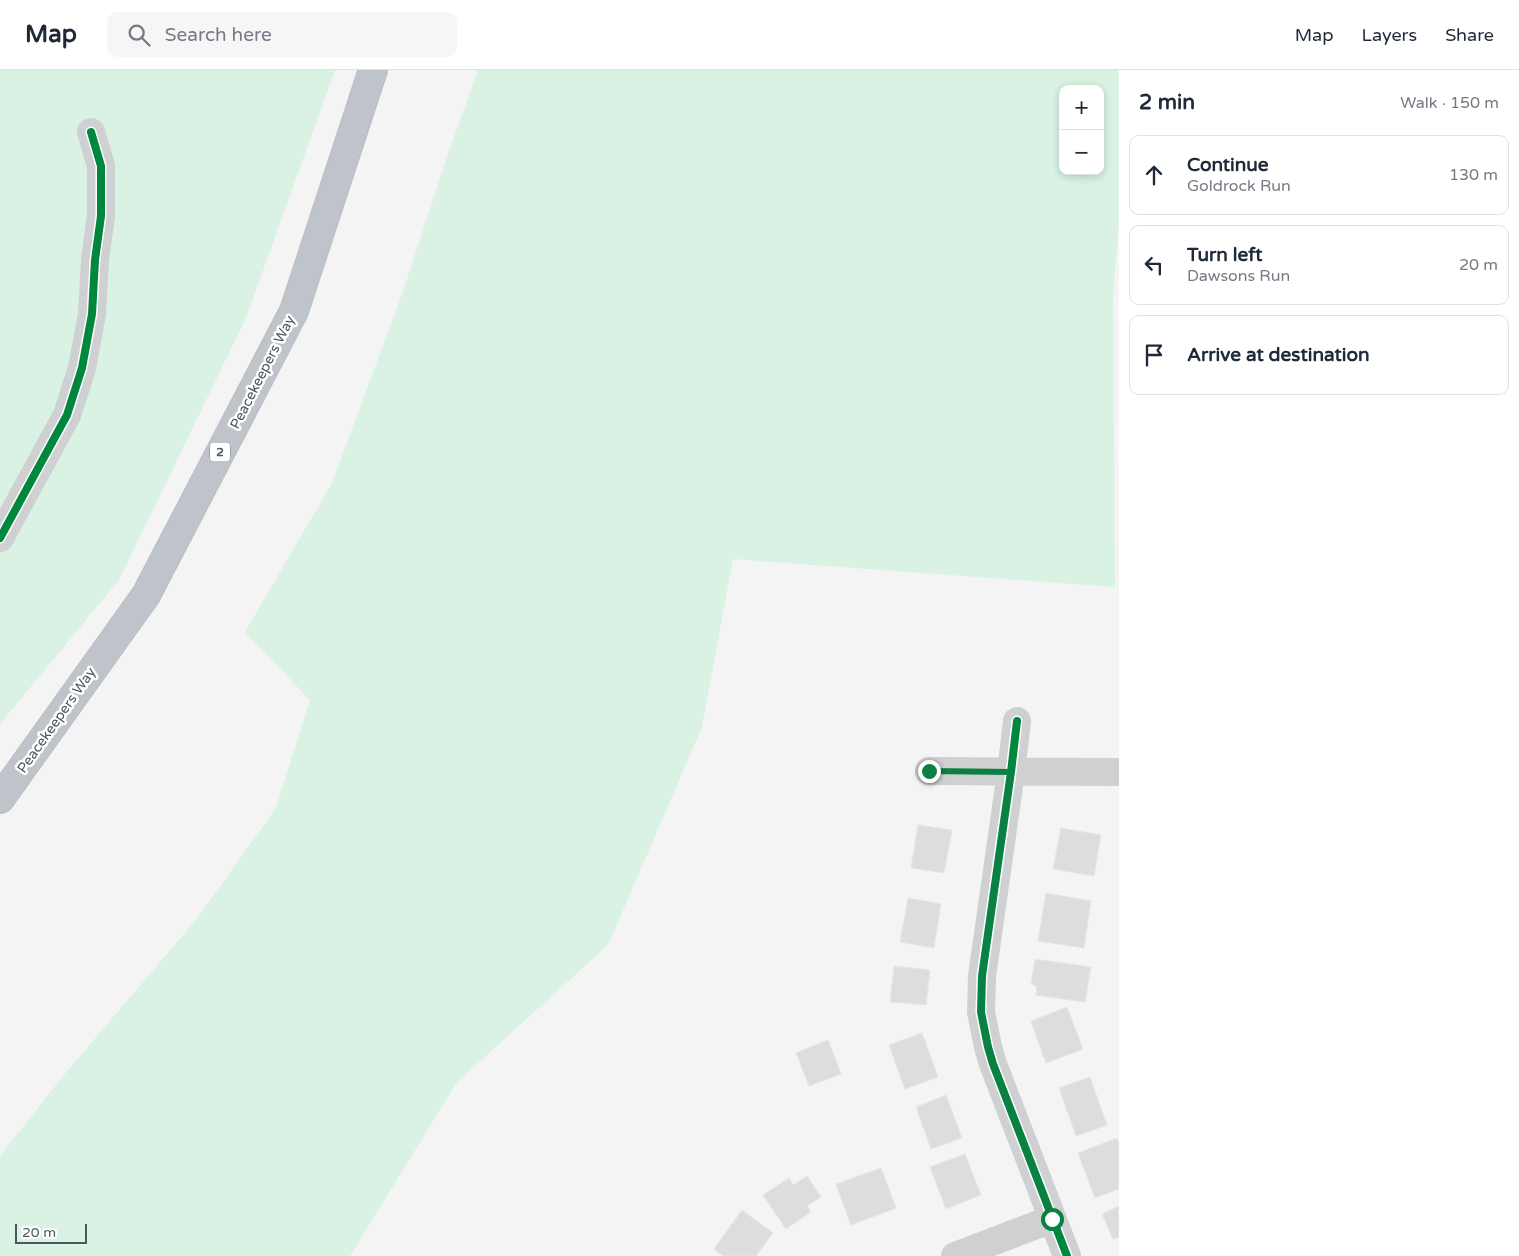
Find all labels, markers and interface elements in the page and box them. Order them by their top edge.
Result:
search box [107,12,457,57]
text: Map [25,20,77,49]
icon: search [125,21,153,49]
text: Search here [165,24,272,46]
text: Map [1295,24,1334,46]
text: Layers [1362,24,1417,46]
text: Share [1445,24,1494,46]
map controls [1059,85,1104,175]
button: + [1059,85,1104,130]
text: 2 min [1139,90,1195,115]
text: Walk · 150 m [1400,93,1499,113]
button: − [1059,130,1104,175]
text: Continue [1187,154,1269,176]
icon: ahead [1140,161,1168,189]
text: 130 m [1449,165,1498,185]
text: Goldrock Run [1187,176,1291,196]
text: Turn left [1187,244,1263,266]
icon: left [1140,251,1168,279]
text: 20 m [1459,255,1498,275]
text: Dawsons Run [1187,266,1290,286]
street label: Peacekeepers Way [226,312,299,432]
icon: arrive [1140,341,1168,369]
text: Arrive at destination [1187,344,1370,366]
road number: 2 [210,442,230,462]
street label: Peacekeepers Way [14,664,99,776]
route end [918,760,941,783]
route start [1041,1208,1064,1231]
scale bar [15,1221,88,1244]
text: 20 m [22,1224,56,1241]

